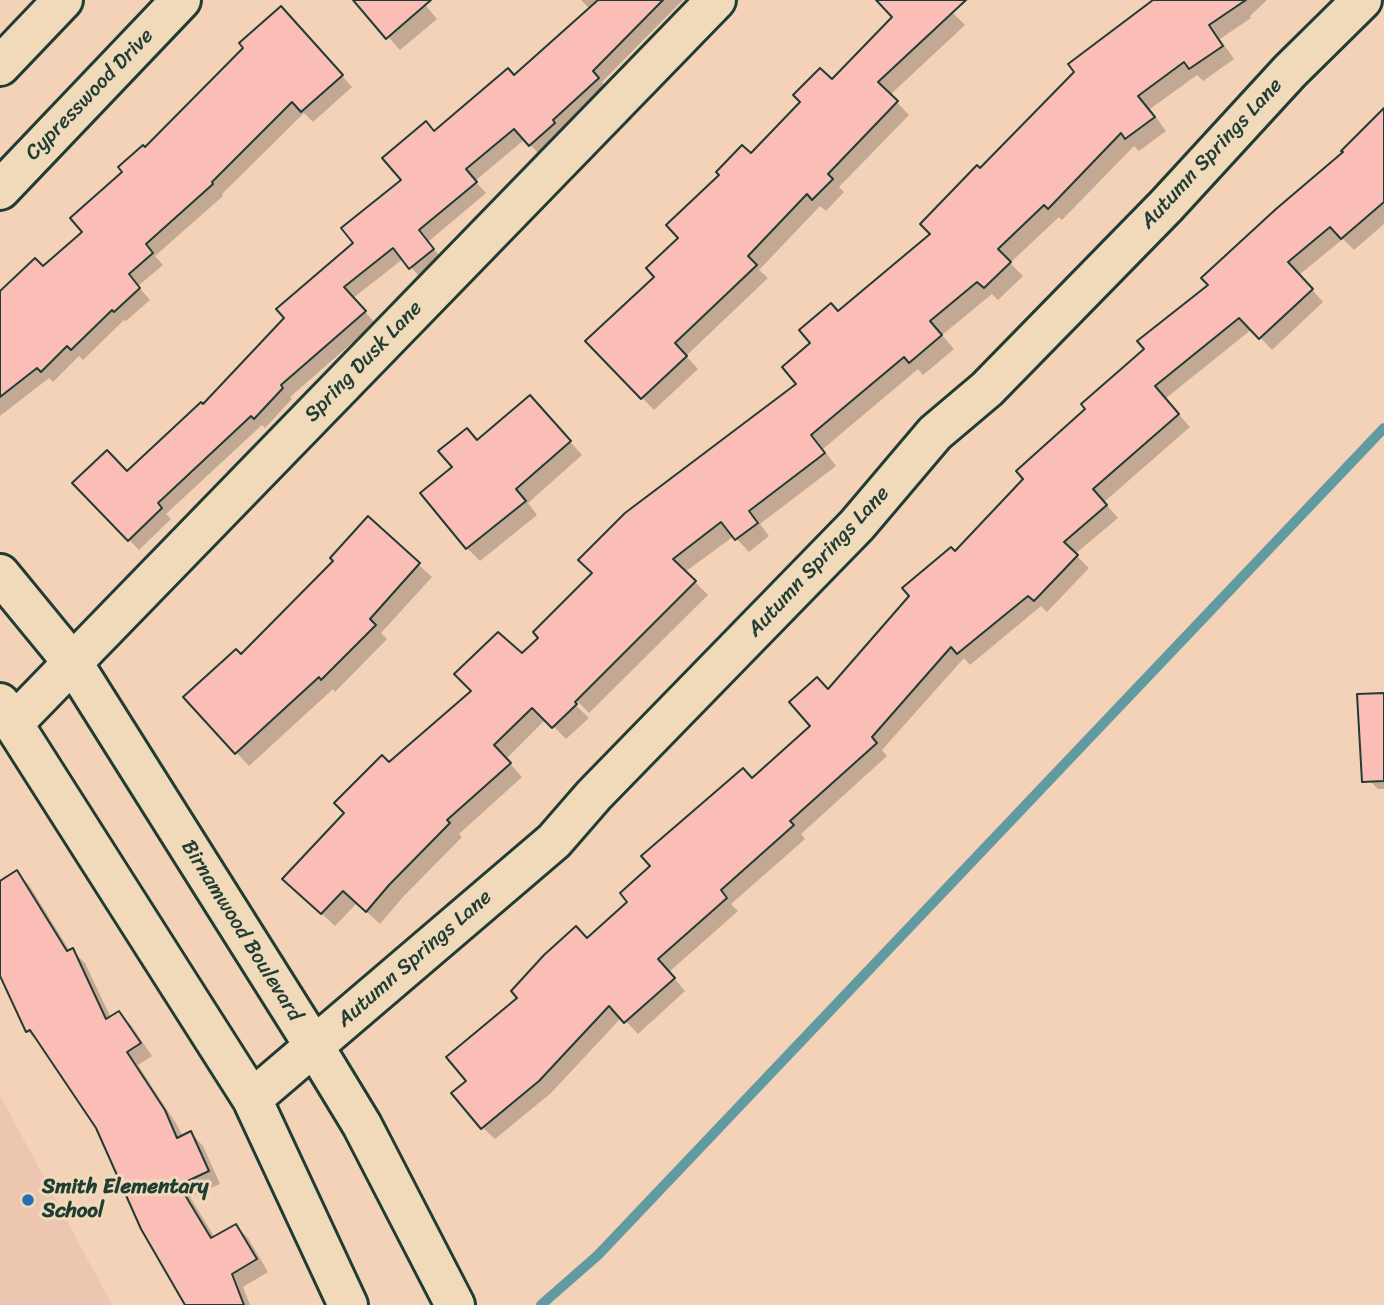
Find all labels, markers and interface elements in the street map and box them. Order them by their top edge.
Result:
street label: Cypresswood Drive [21,24,159,166]
street label: Autumn Springs Lane [1136,74,1288,234]
street label: Spring Dusk Lane [300,296,428,428]
street label: Autumn Springs Lane [743,482,895,642]
street label: Birnamwood Boulevard [175,836,307,1026]
street label: Autumn Springs Lane [333,885,497,1033]
place label: Smith Elementary School [42,1175,209,1225]
marker: Smith Elementary School [20,1192,36,1208]

